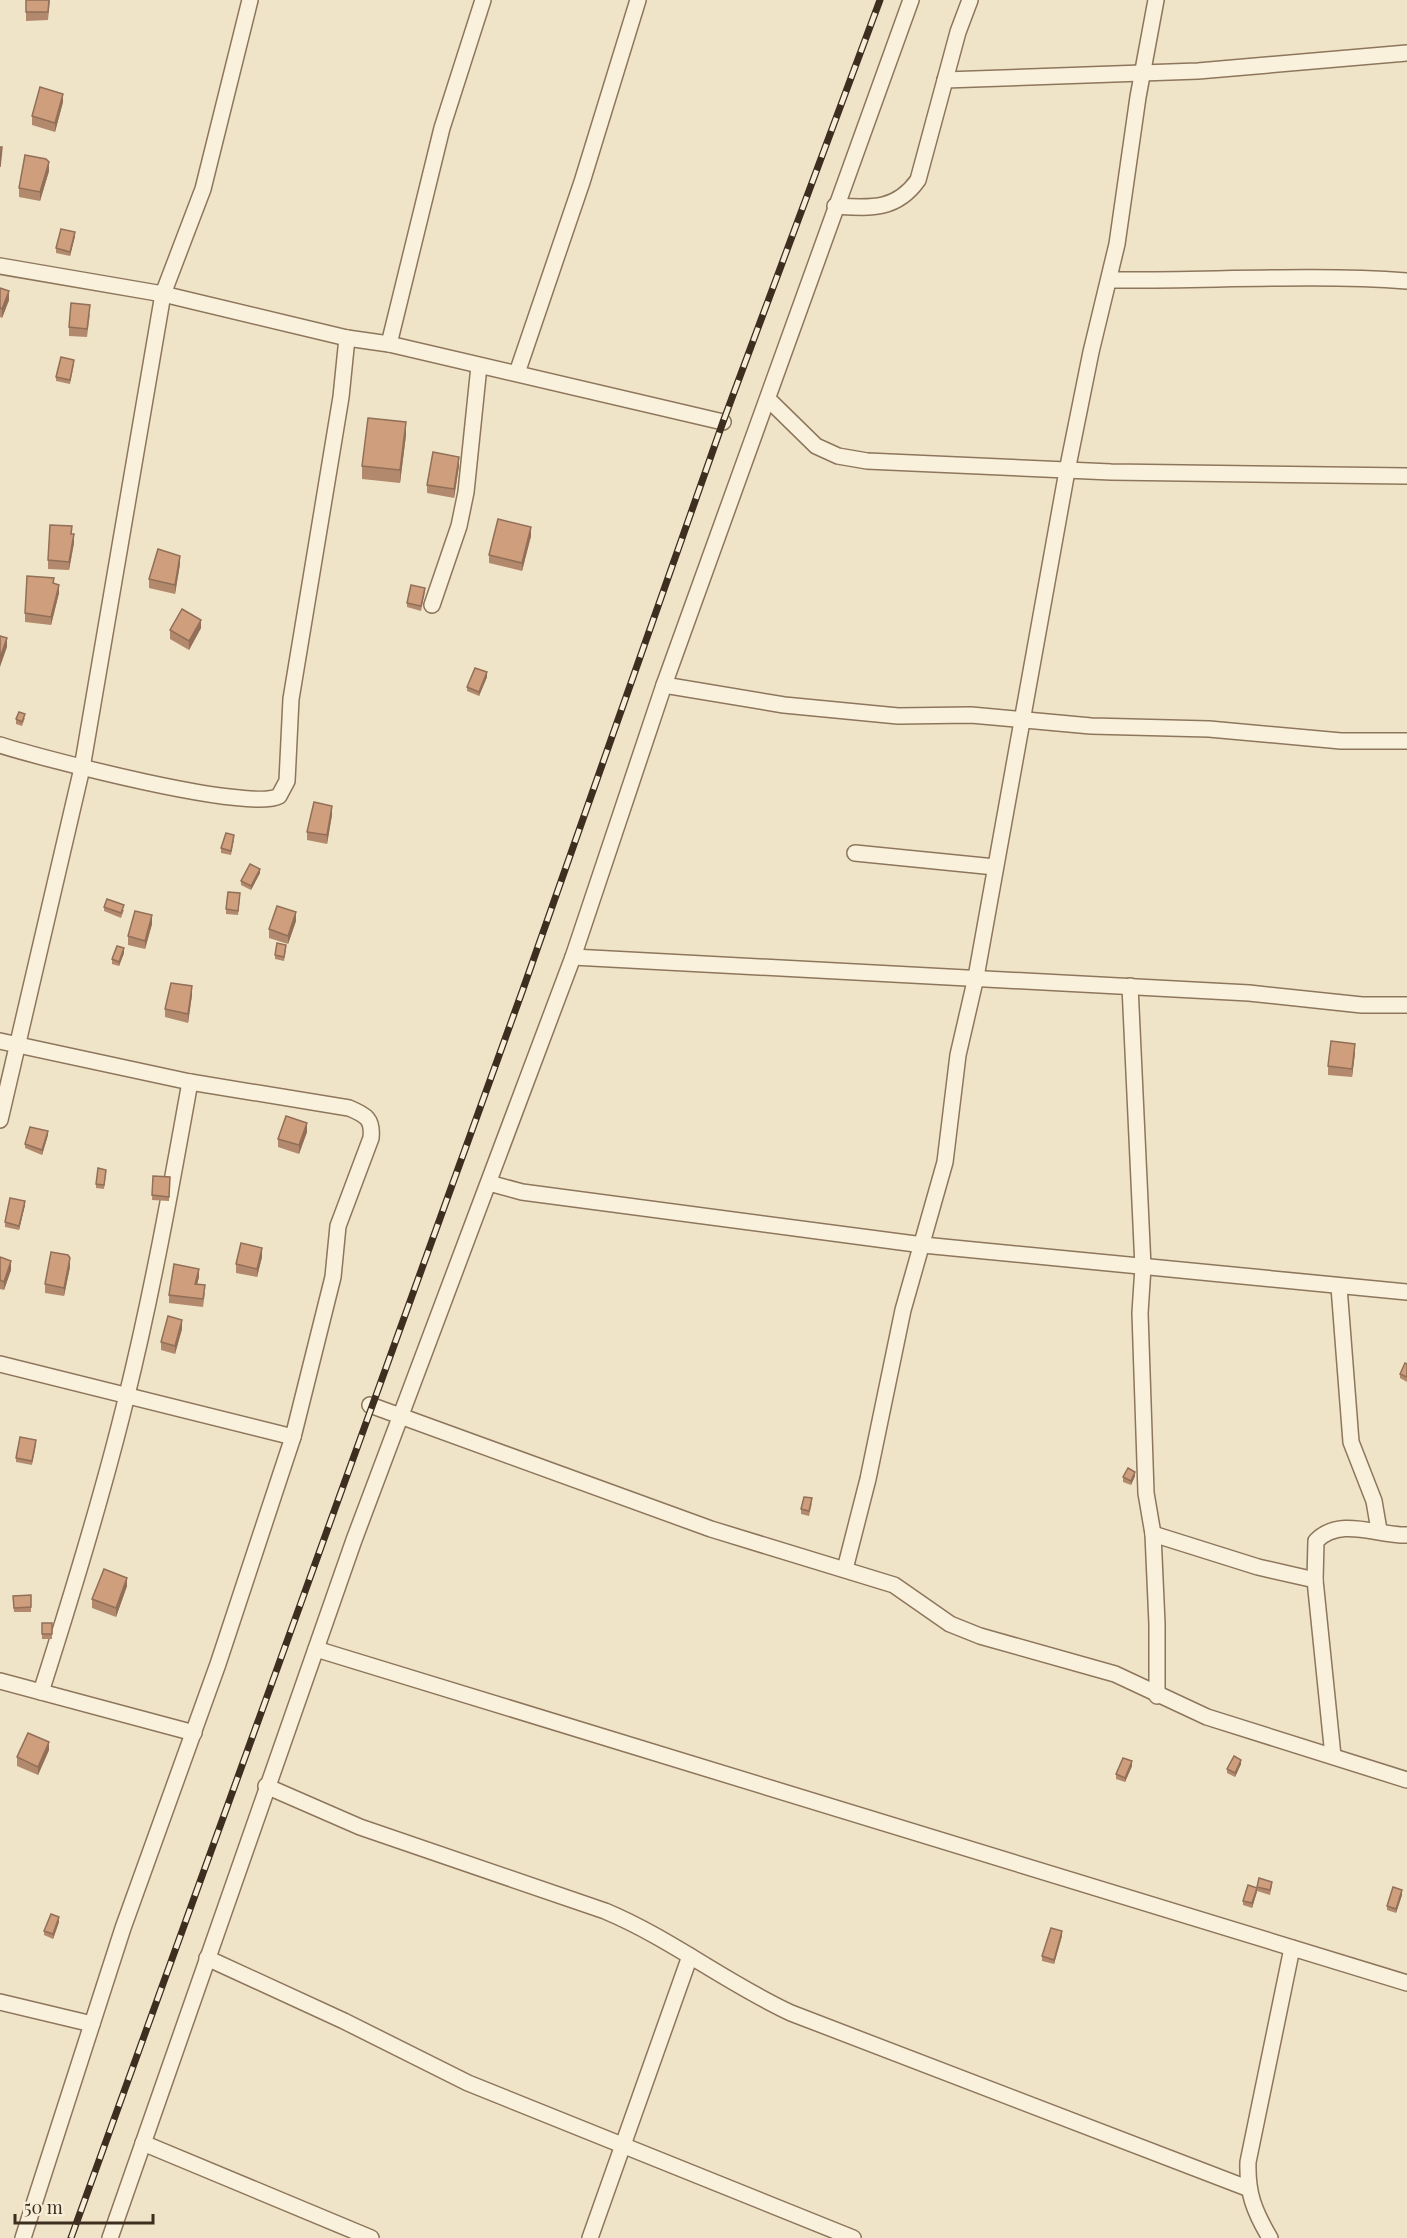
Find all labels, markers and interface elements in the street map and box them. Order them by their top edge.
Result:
scale bar [15,2187,153,2225]
text: 50 m [24,2195,63,2219]

